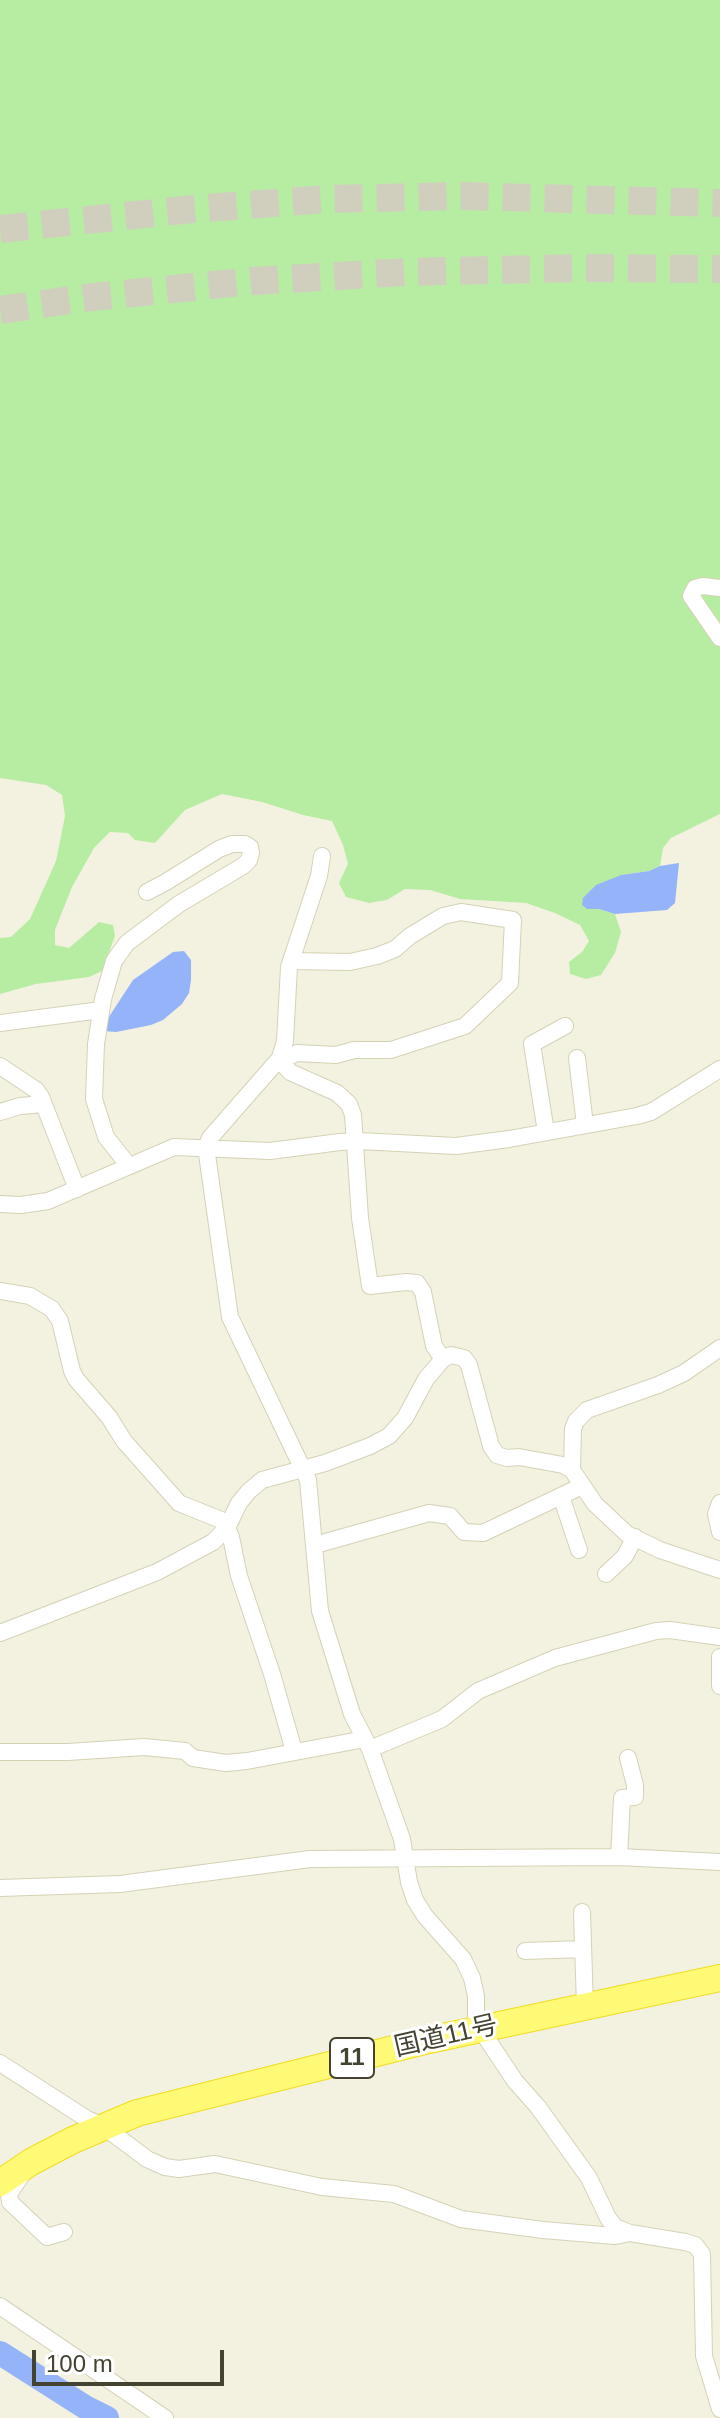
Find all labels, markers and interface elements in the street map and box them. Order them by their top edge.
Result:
street label: 国道11号 [391,2010,501,2064]
road number: 11 [330,2038,374,2078]
scale bar [36,2334,228,2384]
text: 100 m [46,2350,113,2377]

